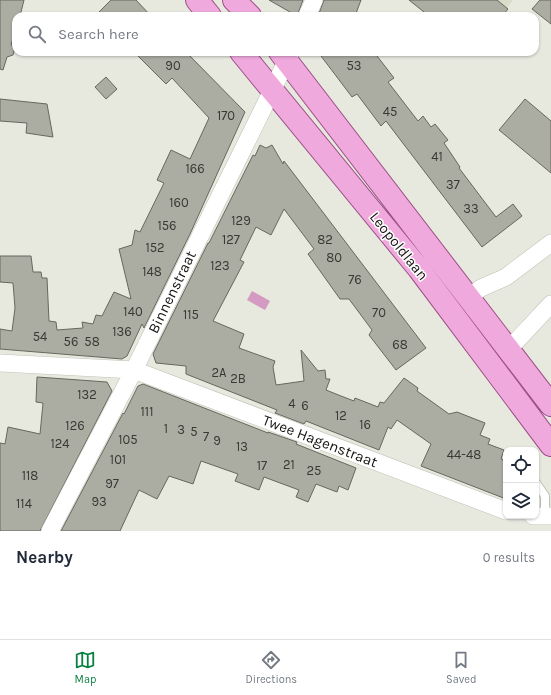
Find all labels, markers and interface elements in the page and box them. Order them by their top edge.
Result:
search box [12,12,539,56]
icon: search [26,23,48,45]
text: Search here [58,25,139,43]
house number: 90 [165,58,181,73]
house number: 53 [346,58,362,73]
house number: 45 [383,104,397,119]
house number: 170 [217,108,235,123]
house number: 41 [431,149,443,164]
house number: 166 [185,161,205,176]
house number: 37 [446,177,460,192]
house number: 160 [169,195,189,210]
house number: 33 [463,201,479,216]
street label: Leopoldlaan [366,208,432,284]
house number: 129 [231,213,251,228]
house number: 156 [157,218,177,233]
house number: 127 [222,232,240,247]
house number: 82 [317,232,333,247]
house number: 152 [145,240,165,255]
street label: Binnenstraat [144,247,200,336]
house number: 80 [326,250,342,265]
house number: 123 [210,258,230,273]
house number: 148 [142,264,162,279]
house number: 76 [348,272,362,287]
house number: 140 [123,304,143,319]
house number: 70 [372,305,386,320]
house number: 115 [183,307,199,322]
house number: 136 [112,324,132,339]
house number: 54 [33,329,47,344]
house number: 56 [64,334,78,349]
house number: 58 [84,334,100,349]
house number: 68 [392,337,408,352]
house number: 2A [211,365,227,380]
house number: 2B [230,371,246,386]
house number: 132 [77,387,97,402]
house number: 4 [288,396,296,411]
house number: 6 [301,398,309,413]
house number: 111 [141,404,153,419]
house number: 12 [335,408,347,423]
street label: Twee Hagenstraat [260,411,380,471]
house number: 16 [359,417,371,432]
house number: 126 [65,418,85,433]
house number: 1 [164,421,168,436]
house number: 3 [177,422,185,437]
house number: 5 [190,424,198,439]
house number: 7 [203,429,209,444]
house number: 105 [118,432,138,447]
house number: 9 [213,433,221,448]
house number: 124 [50,436,70,451]
house number: 13 [236,439,248,454]
house number: 44-48 [447,447,481,462]
map controls [503,447,539,519]
button: locate [503,447,539,483]
house number: 101 [110,452,126,467]
house number: 21 [283,457,295,472]
house number: 17 [257,458,267,473]
house number: 25 [307,463,321,478]
house number: 118 [22,468,38,483]
house number: 97 [105,476,119,491]
button: layers [503,483,539,519]
house number: 93 [91,494,107,509]
house number: 114 [16,496,32,511]
text: Nearby [16,547,73,567]
text: 0 results [483,550,535,565]
tab: Map [74,649,96,686]
tab: Directions [245,649,297,686]
tab: Saved [446,649,477,686]

